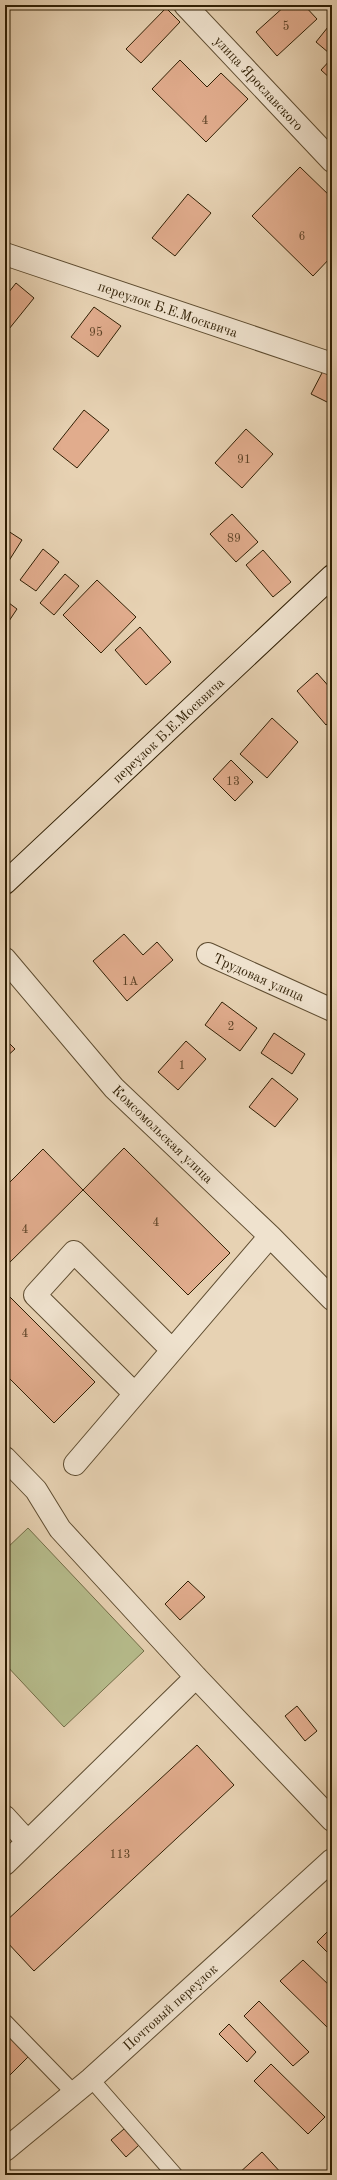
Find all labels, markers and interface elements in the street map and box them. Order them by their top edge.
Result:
house number: 5 [283,20,290,33]
street label: улица Ярославского [211,34,306,134]
house number: 4 [202,115,209,127]
house number: 6 [299,231,306,243]
street label: переулок Б.Е.Москвича [96,279,239,340]
house number: 95 [89,326,103,339]
house number: 91 [237,454,251,466]
house number: 89 [227,533,241,545]
street label: переулок Б.Е.Москвича [110,676,227,786]
house number: 13 [226,776,240,788]
street label: Трудовая улица [211,952,306,1004]
house number: 1А [122,976,138,988]
house number: 2 [228,1021,234,1033]
house number: 1 [179,1060,185,1072]
street label: Комсомольская улица [109,1083,215,1186]
house number: 4 [153,1217,160,1229]
house number: 4 [22,1224,29,1236]
house number: 4 [22,1328,29,1340]
house number: 113 [110,1849,130,1861]
street label: Почтовый переулок [121,1962,220,2054]

